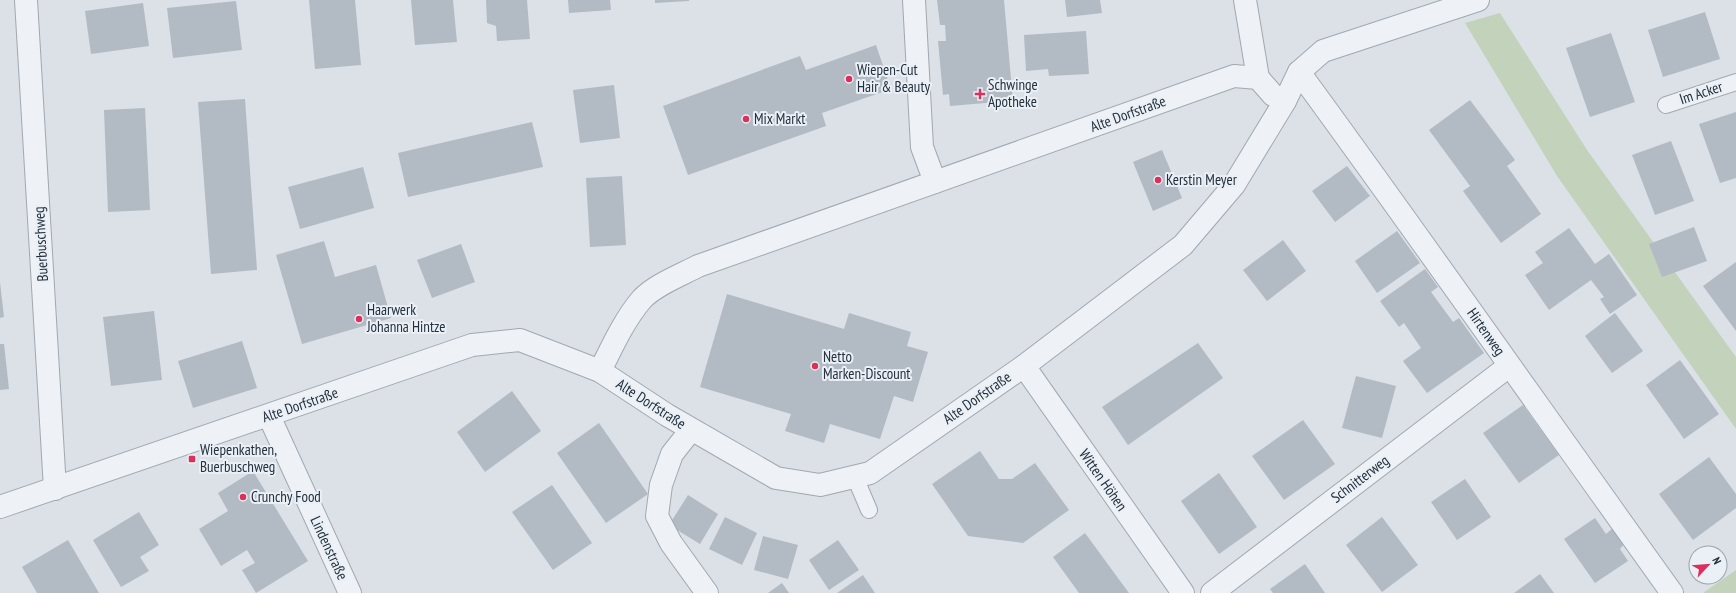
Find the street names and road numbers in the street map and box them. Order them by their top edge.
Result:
street label: Im Acker [1677,76,1726,108]
street label: Alte Dorfstraße [1087,91,1168,136]
street label: Buerbuschweg [29,206,52,282]
street label: Hirtenweg [1463,304,1510,359]
street label: Alte Dorfstraße [939,367,1015,428]
street label: Alte Dorfstraße [613,374,690,433]
street label: Alte Dorfstraße [259,383,340,426]
street label: Witten Höhen [1075,445,1132,514]
street label: Schnitterweg [1327,451,1393,507]
street label: Lindenstraße [306,513,352,583]

